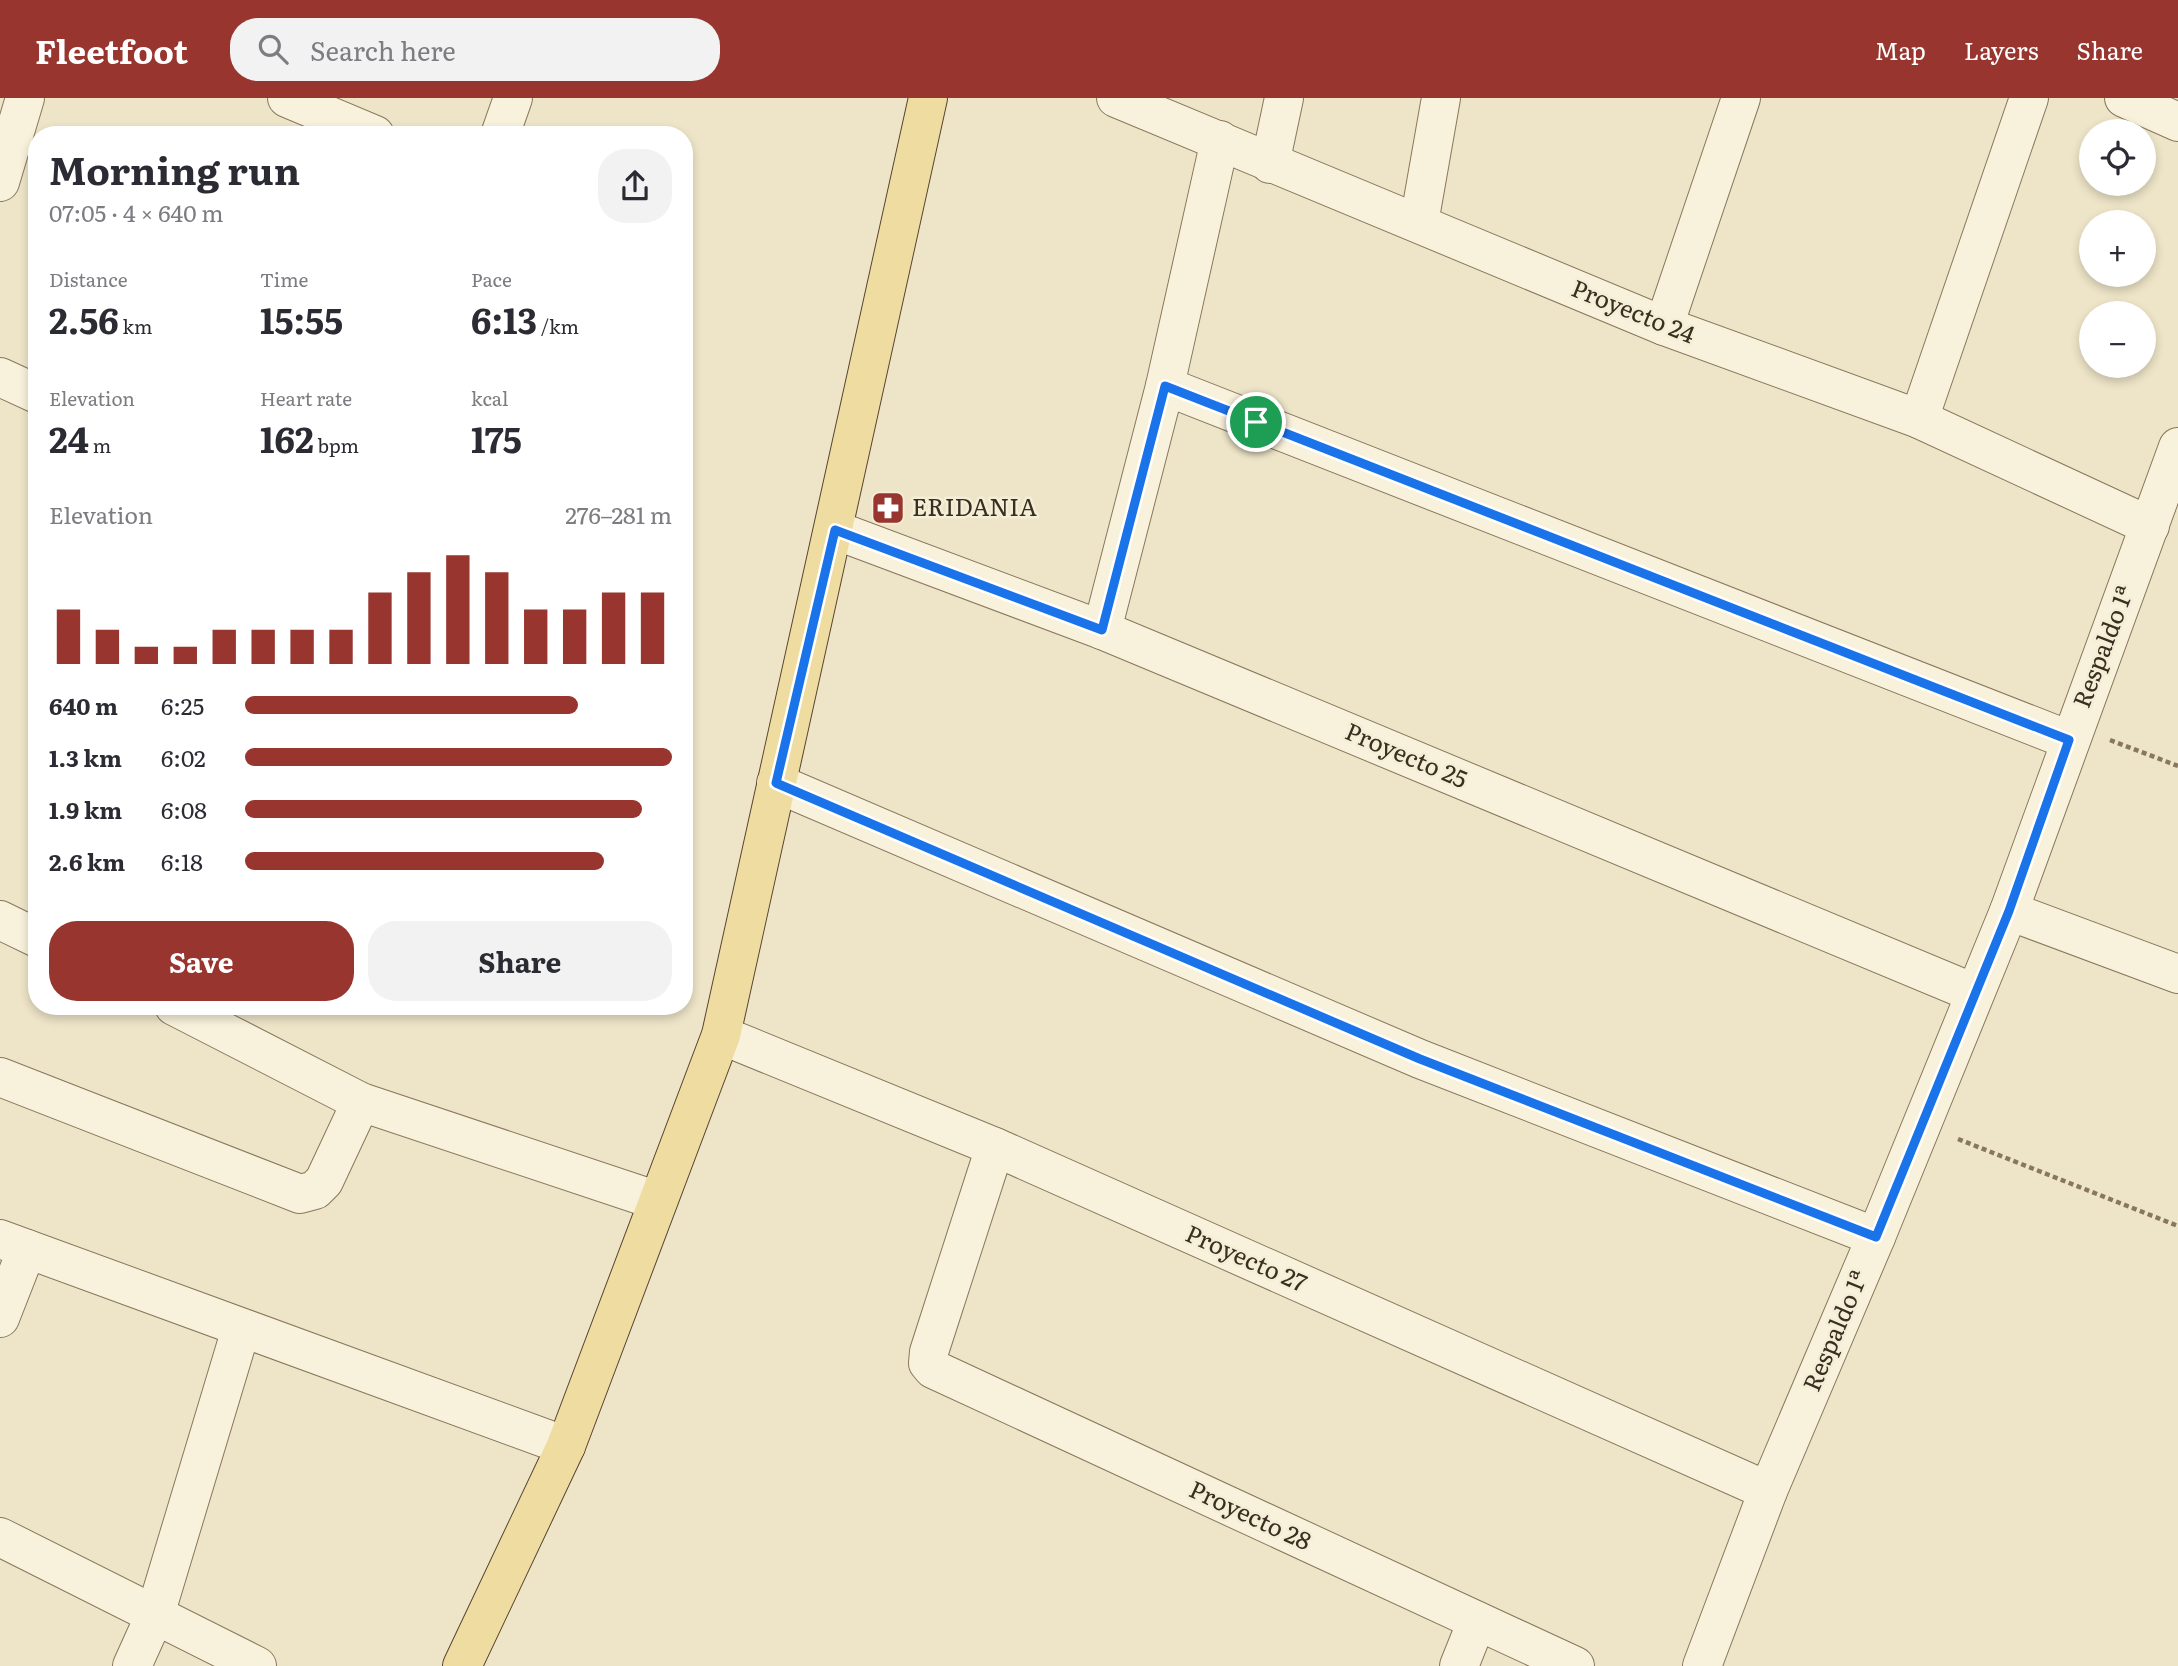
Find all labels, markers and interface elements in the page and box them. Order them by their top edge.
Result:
search box [230,18,720,81]
text: Fleetfoot [35,25,188,74]
icon: search [254,30,292,68]
text: Search here [310,30,456,69]
text: Map [1875,32,1926,67]
text: Layers [1964,32,2038,67]
text: Share [2076,32,2143,67]
map controls [2079,119,2156,378]
button: locate [2079,119,2156,196]
text: Morning run [49,140,300,197]
button: share [598,149,672,223]
text: 07:05 · 4 × 640 m [49,195,223,229]
button: + [2079,210,2156,287]
text: Distance [49,265,128,293]
text: Time [260,265,308,293]
text: Pace [471,265,512,293]
street label: Proyecto 24 [1567,269,1701,350]
text: 2.56 [49,293,119,345]
text: 15:55 [260,293,343,345]
text: 6:13 [471,293,537,345]
button: − [2079,301,2156,378]
text: km [119,312,153,340]
text: /km [537,312,579,340]
text: Elevation [49,384,135,412]
text: Heart rate [260,384,352,412]
text: kcal [471,384,508,412]
pin [1226,392,1286,452]
icon: arrive [1237,403,1275,441]
text: 24 [49,412,89,464]
text: 162 [260,412,314,464]
text: 175 [471,412,522,464]
text: m [89,431,111,459]
text: bpm [314,431,359,459]
place label: ERIDANIA [912,488,1037,523]
pharmacy icon: ERIDANIA [869,489,907,527]
text: Elevation [49,497,153,531]
text: 276–281 m [565,497,672,531]
street label: Respaldo 1ª [2062,580,2141,712]
text: 640 m [49,688,118,722]
text: 6:25 [161,688,204,722]
street label: Proyecto 25 [1340,712,1474,795]
text: 1.3 km [49,740,122,774]
text: 6:02 [161,740,206,774]
text: 1.9 km [49,792,122,826]
text: 6:08 [161,792,207,826]
text: 2.6 km [49,844,125,878]
text: 6:18 [161,844,203,878]
button: Save [49,921,354,1001]
button: Share [368,921,672,1001]
street label: Proyecto 27 [1181,1214,1313,1299]
street label: Respaldo 1ª [1793,1264,1875,1396]
street label: Proyecto 28 [1184,1470,1318,1557]

